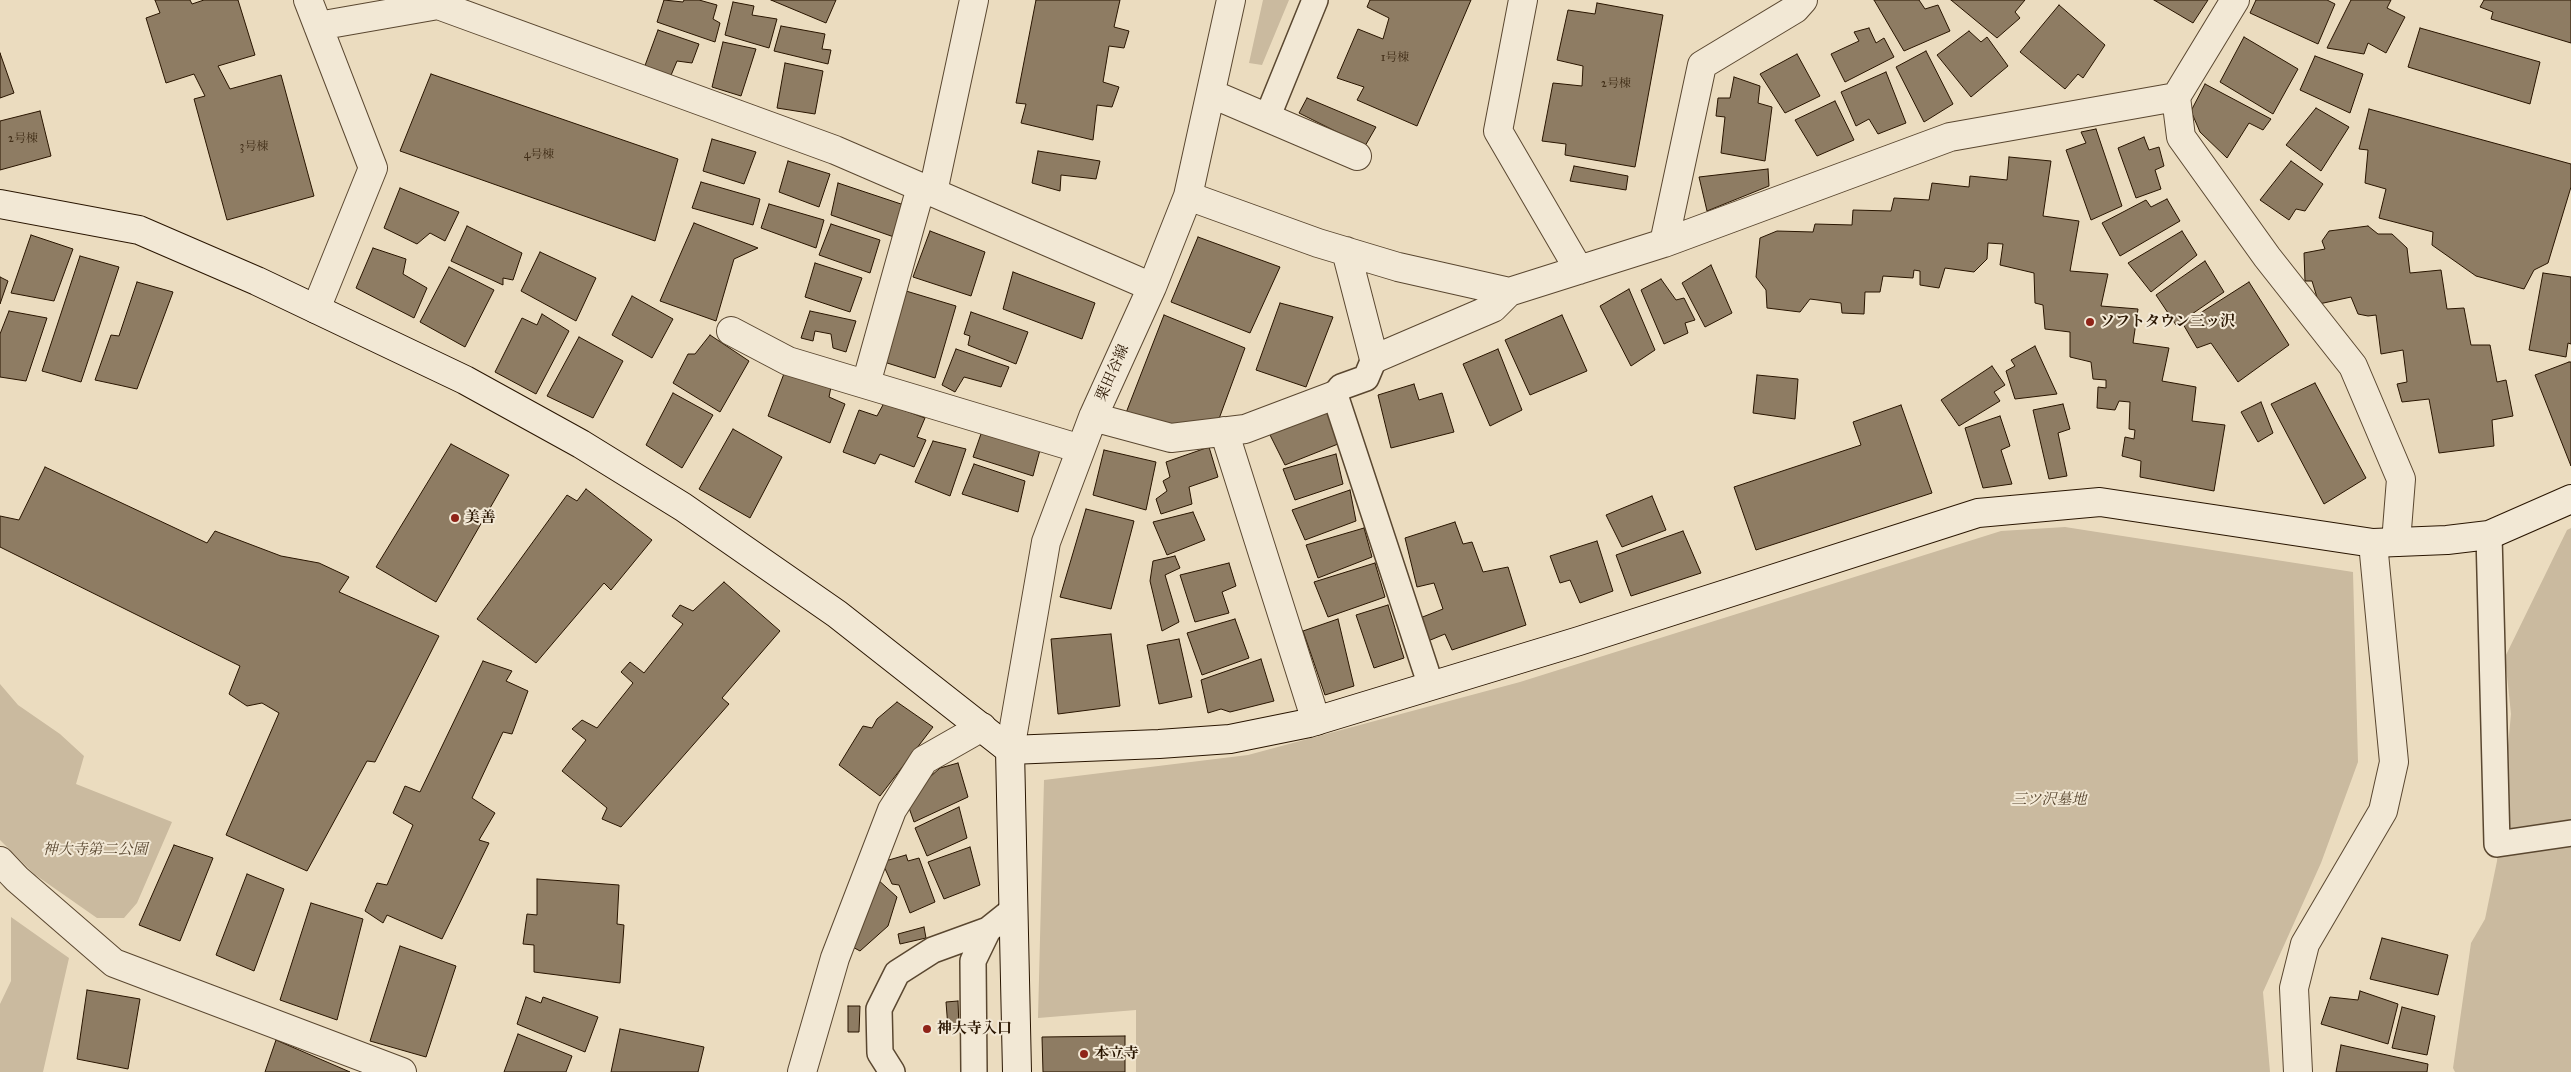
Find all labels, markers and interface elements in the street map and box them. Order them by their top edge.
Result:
house number: 1号棟 [1381,51,1409,65]
house number: 2号棟 [1601,77,1631,91]
house number: 2号棟 [8,132,38,146]
house number: 3号棟 [240,140,268,154]
house number: 4号棟 [524,148,554,162]
place label: ソフトタウン三ッ沢 [2100,313,2235,331]
marker: ソフトタウン三ッ沢 [2084,316,2096,328]
street label: 栗田谷線 [1093,342,1133,404]
place label: 美善 [465,509,495,527]
marker: 美善 [449,512,461,524]
park label: 三ツ沢墓地 [2012,791,2086,809]
park label: 神大寺第二公園 [43,841,147,859]
place label: 神大寺入口 [937,1020,1012,1038]
marker: 神大寺入口 [921,1023,933,1035]
place label: 本立寺 [1094,1045,1139,1063]
marker: 本立寺 [1078,1048,1090,1060]

